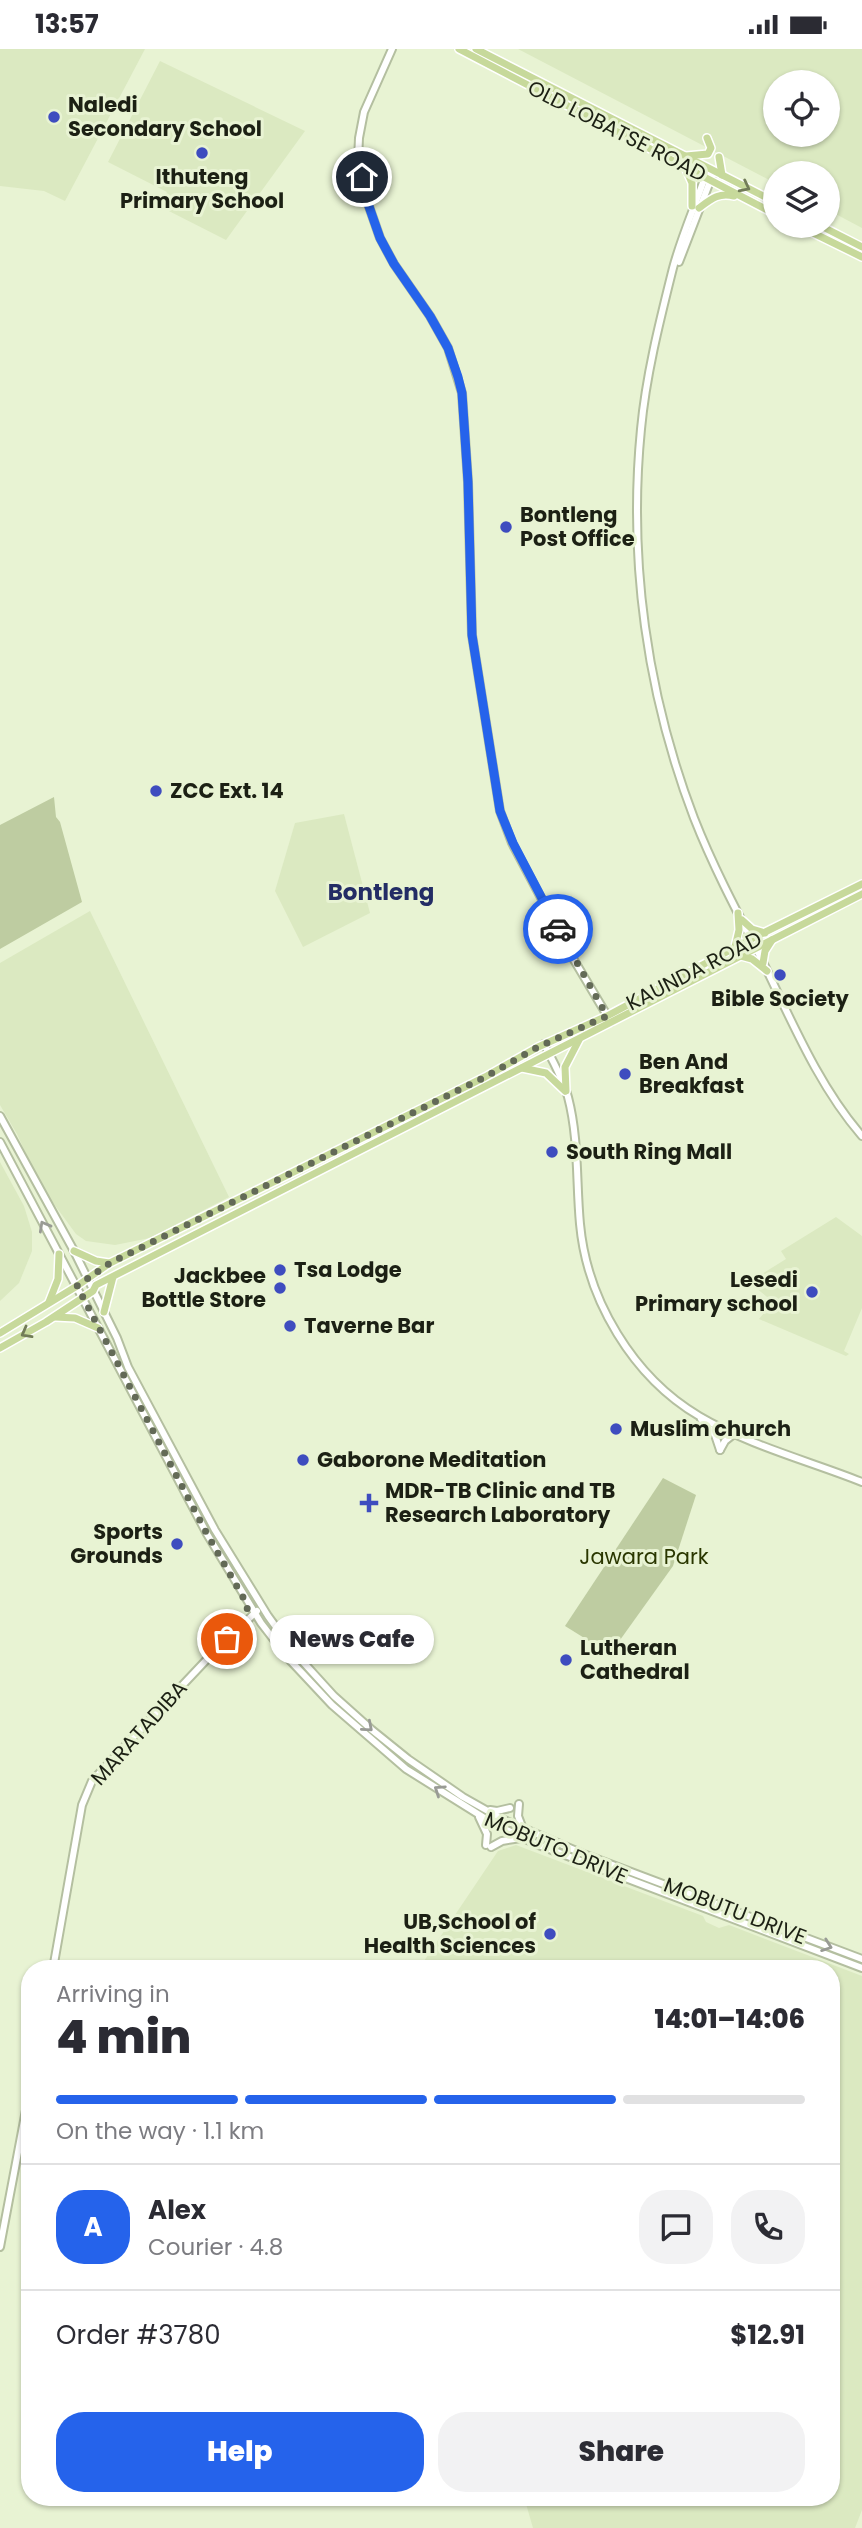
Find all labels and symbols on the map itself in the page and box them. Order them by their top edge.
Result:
street label: OLD LOBATSE ROAD [523,73,712,188]
place label: Naledi Secondary School [68,90,262,143]
marker: Naledi Secondary School [46,109,62,125]
marker: Ithuteng Primary School [194,145,210,161]
pin [332,147,392,207]
place label: Ithuteng Primary School [120,162,284,215]
one-way arrow [738,178,750,192]
place label: Bontleng Post Office [520,500,635,553]
marker: Bontleng Post Office [498,519,514,535]
place label: ZCC Ext. 14 [170,776,284,805]
marker: ZCC Ext. 14 [148,783,164,799]
district label: Bontleng [328,876,434,908]
courier [523,894,593,964]
street label: KAUNDA ROAD [621,924,767,1017]
marker: Bible Society [772,967,788,983]
place label: Bible Society [711,984,850,1013]
place label: Ben And Breakfast [639,1047,744,1100]
marker: Ben And Breakfast [617,1066,633,1082]
place label: South Ring Mall [566,1137,732,1166]
marker: South Ring Mall [544,1144,560,1160]
one-way arrow [39,1221,52,1234]
place label: Tsa Lodge [294,1255,402,1284]
place label: Jackbee Bottle Store [141,1261,266,1314]
marker: Tsa Lodge [272,1262,288,1278]
place label: Lesedi Primary school [635,1265,798,1318]
marker: Jackbee Bottle Store [272,1280,288,1296]
marker: Lesedi Primary school [804,1284,820,1300]
place label: Taverne Bar [304,1311,434,1340]
marker: Taverne Bar [282,1318,298,1334]
one-way arrow [21,1325,34,1338]
place label: Muslim church [630,1414,791,1443]
marker: Muslim church [608,1421,624,1437]
place label: Gaborone Meditation [317,1445,547,1474]
marker: Gaborone Meditation [295,1452,311,1468]
place label: MDR-TB Clinic and TB Research Laboratory [385,1476,616,1529]
marker: MDR-TB Clinic and TB Research Laboratory [359,1493,379,1513]
place label: Sports Grounds [70,1517,163,1570]
marker: Sports Grounds [169,1536,185,1552]
park label: Jawara Park [579,1542,709,1571]
pin [197,1609,257,1669]
callout: News Cafe [269,1615,434,1663]
place label: Lutheran Cathedral [580,1633,690,1686]
marker: Lutheran Cathedral [558,1652,574,1668]
street label: MARATADIBA [84,1674,193,1791]
one-way arrow [360,1719,373,1731]
one-way arrow [433,1786,446,1799]
street label: MOBUTO DRIVE [480,1804,632,1891]
street label: MOBUTU DRIVE [660,1870,811,1951]
place label: UB,School of Health Sciences [364,1907,536,1960]
marker: UB,School of Health Sciences [542,1926,558,1942]
one-way arrow [821,1937,833,1951]

